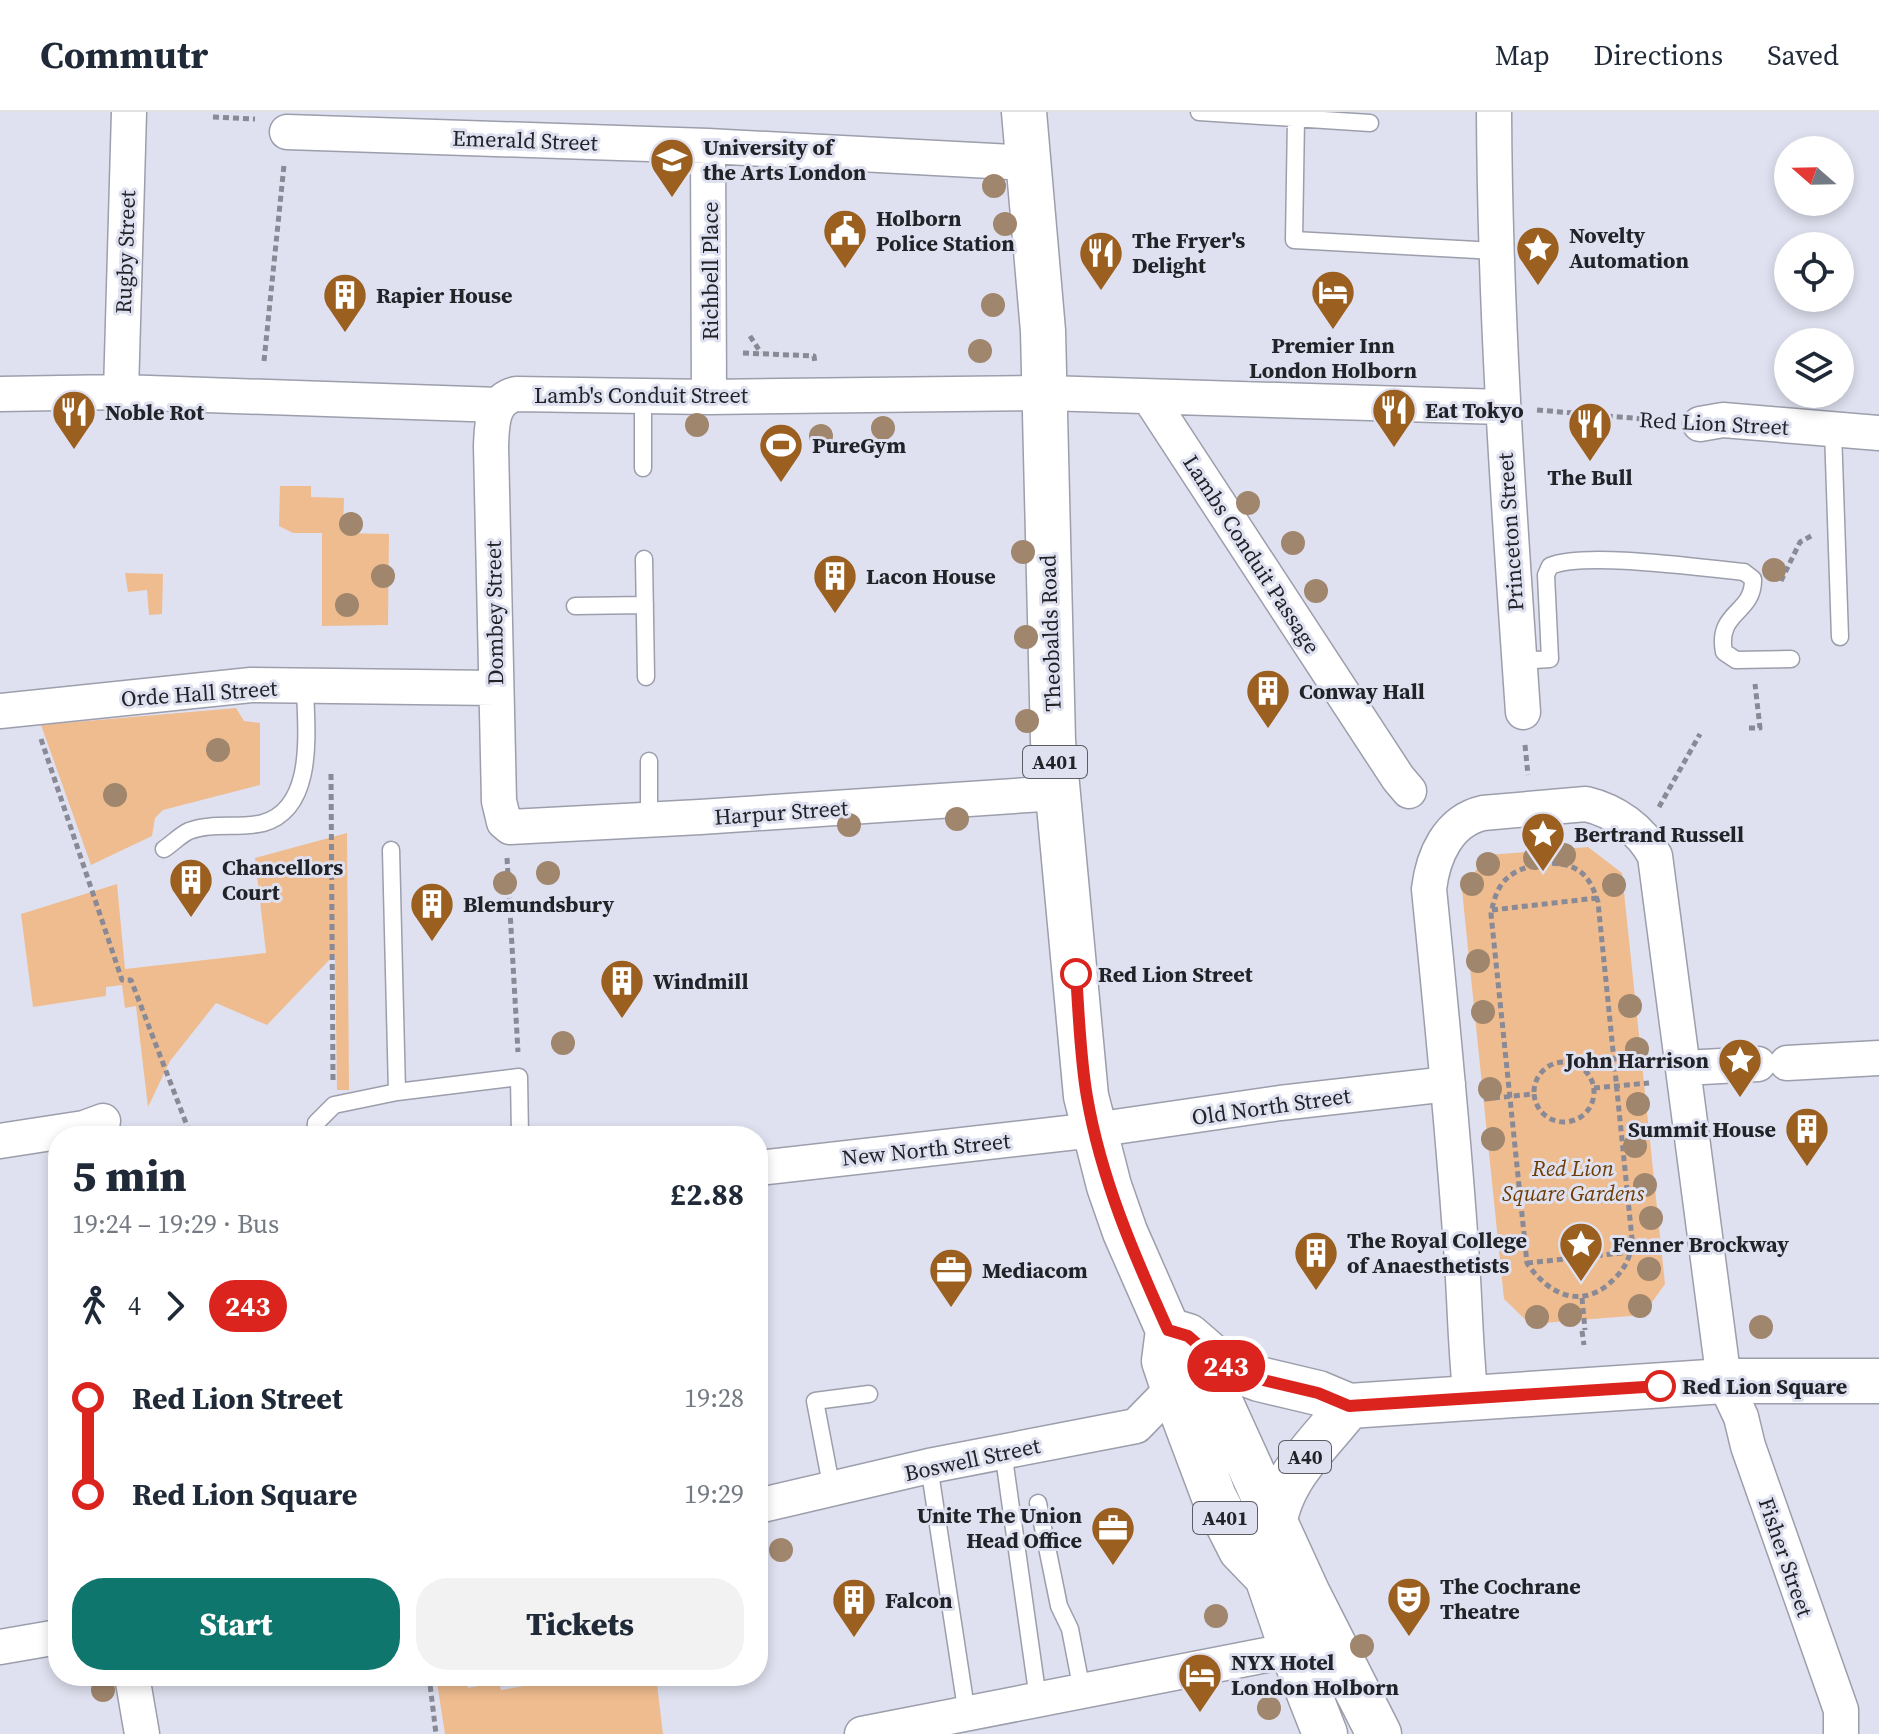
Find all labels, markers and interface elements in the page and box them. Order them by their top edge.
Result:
text: Commutr [40,29,208,81]
text: Map [1495,36,1550,74]
text: Directions [1594,36,1723,74]
text: Saved [1767,36,1839,74]
street label: Emerald Street [452,122,599,158]
place label: University of the Arts London [703,132,867,187]
school or university icon: University of the Arts London [648,136,696,199]
north arrow [1774,136,1854,216]
map controls [1774,136,1854,408]
street label: Rugby Street [108,189,142,314]
street label: Richbell Place [695,202,725,340]
place label: Holborn Police Station [876,203,1015,258]
public building icon: Holborn Police Station [821,207,869,270]
place label: Novelty Automation [1569,220,1689,275]
place icon: Novelty Automation [1514,224,1562,287]
place label: The Fryer's Delight [1132,225,1245,280]
restaurant icon: The Fryer's Delight [1077,229,1125,292]
button: locate [1774,232,1854,312]
hotel icon: Premier Inn London Holborn [1309,268,1357,331]
building icon: Rapier House [321,271,369,334]
place label: Rapier House [376,280,512,310]
button: layers [1774,328,1854,408]
place label: Premier Inn London Holborn [1249,330,1417,385]
street label: Lamb's Conduit Street [534,380,749,410]
restaurant icon: Eat Tokyo [1370,386,1418,449]
restaurant icon: Noble Rot [50,388,98,451]
place label: Eat Tokyo [1425,395,1524,425]
place label: Noble Rot [105,397,205,427]
restaurant icon: The Bull [1566,400,1614,463]
street label: Red Lion Street [1638,404,1791,442]
sports icon: PureGym [757,421,805,484]
place label: PureGym [812,430,906,460]
street label: Lambs Conduit Passage [1176,449,1328,659]
street label: Princeton Street [1489,451,1530,612]
place label: The Bull [1547,462,1633,492]
street label: Dombey Street [478,540,510,685]
building icon: Lacon House [811,552,859,615]
street label: Theobalds Road [1032,553,1068,712]
place label: Lacon House [866,561,996,591]
building icon: Conway Hall [1244,667,1292,730]
street label: Orde Hall Street [120,673,279,713]
place label: Conway Hall [1299,676,1425,706]
road number: A401 [1023,746,1087,778]
street label: Harpur Street [713,792,850,832]
place icon: Bertrand Russell [1519,810,1567,873]
place label: Bertrand Russell [1574,819,1744,849]
place label: Chancellors Court [222,852,343,907]
building icon: Chancellors Court [167,856,215,919]
building icon: Blemundsbury [408,880,456,943]
place label: Blemundsbury [463,889,614,919]
building icon: Windmill [598,957,646,1020]
marker: Red Lion Street [1061,959,1091,989]
place label: Red Lion Street [1098,959,1254,989]
place label: Windmill [653,966,749,996]
place icon: John Harrison [1716,1036,1764,1099]
place label: John Harrison [1563,1045,1709,1075]
street label: Old North Street [1190,1080,1353,1132]
building icon: Summit House [1783,1105,1831,1168]
place label: Summit House [1628,1114,1776,1144]
street label: New North Street [840,1125,1012,1173]
text: 5 min [72,1145,187,1206]
park label: Red Lion Square Gardens [1502,1153,1644,1208]
text: £2.88 [670,1174,744,1215]
text: 19:24 – 19:29 · Bus [72,1206,279,1242]
place icon: Fenner Brockway [1557,1220,1605,1283]
place label: The Royal College of Anaesthetists [1347,1225,1527,1280]
building icon: The Royal College of Anaesthetists [1292,1229,1340,1292]
place label: Fenner Brockway [1612,1229,1789,1259]
office icon: Mediacom [927,1246,975,1309]
place label: Mediacom [982,1255,1088,1285]
icon: walk [72,1284,116,1328]
icon: forward [153,1284,197,1328]
text: 243 [225,1287,271,1325]
text: 4 [128,1288,141,1324]
line badge: 243 [1180,1340,1272,1392]
text: 243 [1203,1347,1249,1385]
marker: Red Lion Square [1645,1371,1675,1401]
place label: Red Lion Square [1682,1371,1847,1401]
text: Red Lion Street [132,1378,343,1419]
text: 19:28 [684,1380,744,1416]
street label: Boswell Street [901,1430,1043,1488]
road number: A40 [1279,1441,1331,1473]
text: Red Lion Square [132,1474,357,1515]
text: 19:29 [684,1476,744,1512]
street label: Fisher Street [1752,1493,1821,1621]
place label: Unite The Union Head Office [917,1500,1082,1555]
road number: A401 [1193,1502,1257,1534]
office icon: Unite The Union Head Office [1089,1504,1137,1567]
place label: The Cochrane Theatre [1440,1571,1581,1626]
theatre icon: The Cochrane Theatre [1385,1575,1433,1638]
building icon: Falcon [830,1576,878,1639]
button: Start [72,1578,400,1670]
button: Tickets [416,1578,744,1670]
place label: Falcon [885,1585,953,1615]
place label: NYX Hotel London Holborn [1231,1647,1399,1702]
hotel icon: NYX Hotel London Holborn [1176,1651,1224,1714]

